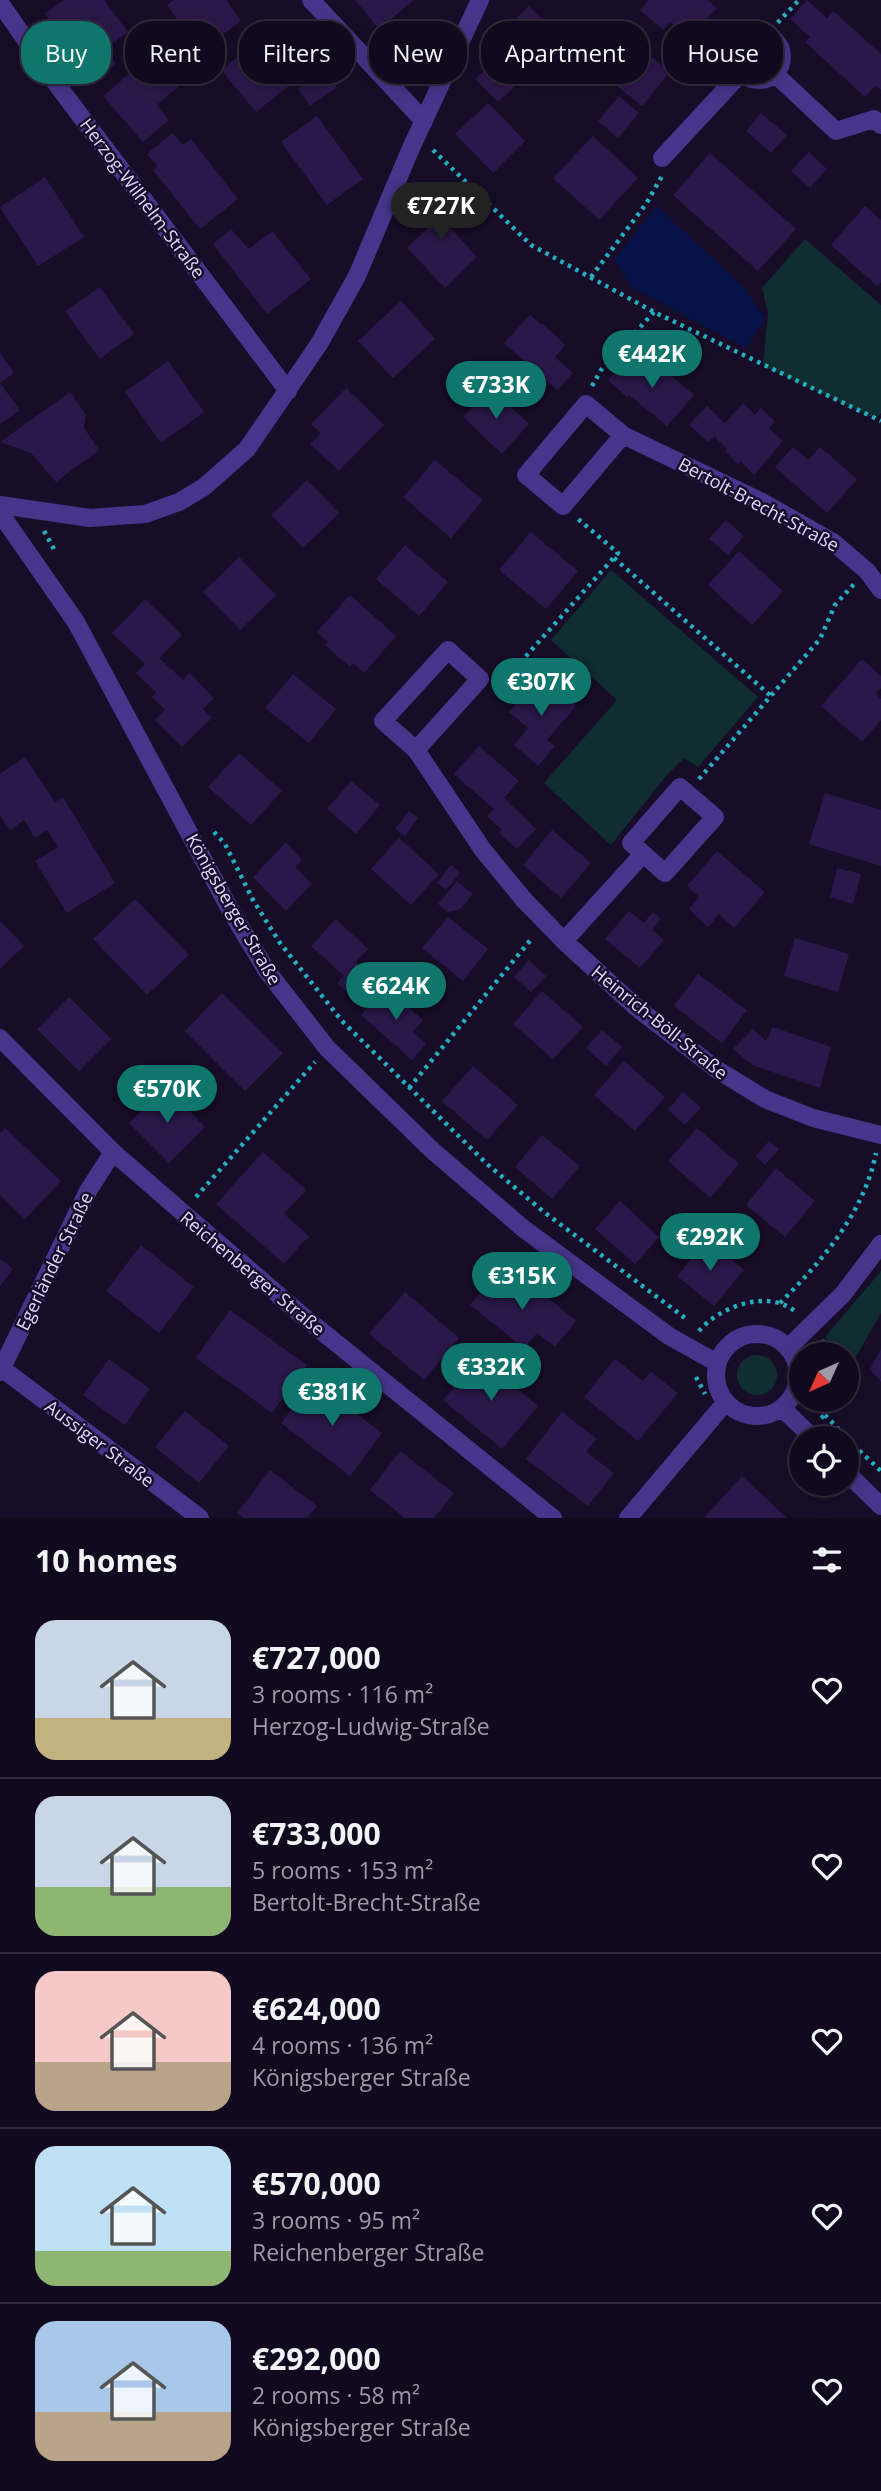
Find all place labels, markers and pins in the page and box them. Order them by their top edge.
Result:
pin: €727K [392,182,490,242]
pin: €442K [603,330,701,390]
pin: €733K [447,362,545,421]
pin: €307K [492,658,590,718]
pin: €624K [347,962,445,1022]
pin: €570K [118,1066,216,1125]
pin: €292K [661,1214,759,1273]
pin: €315K [473,1252,571,1312]
pin: €332K [442,1344,540,1403]
pin: €381K [283,1368,381,1428]

